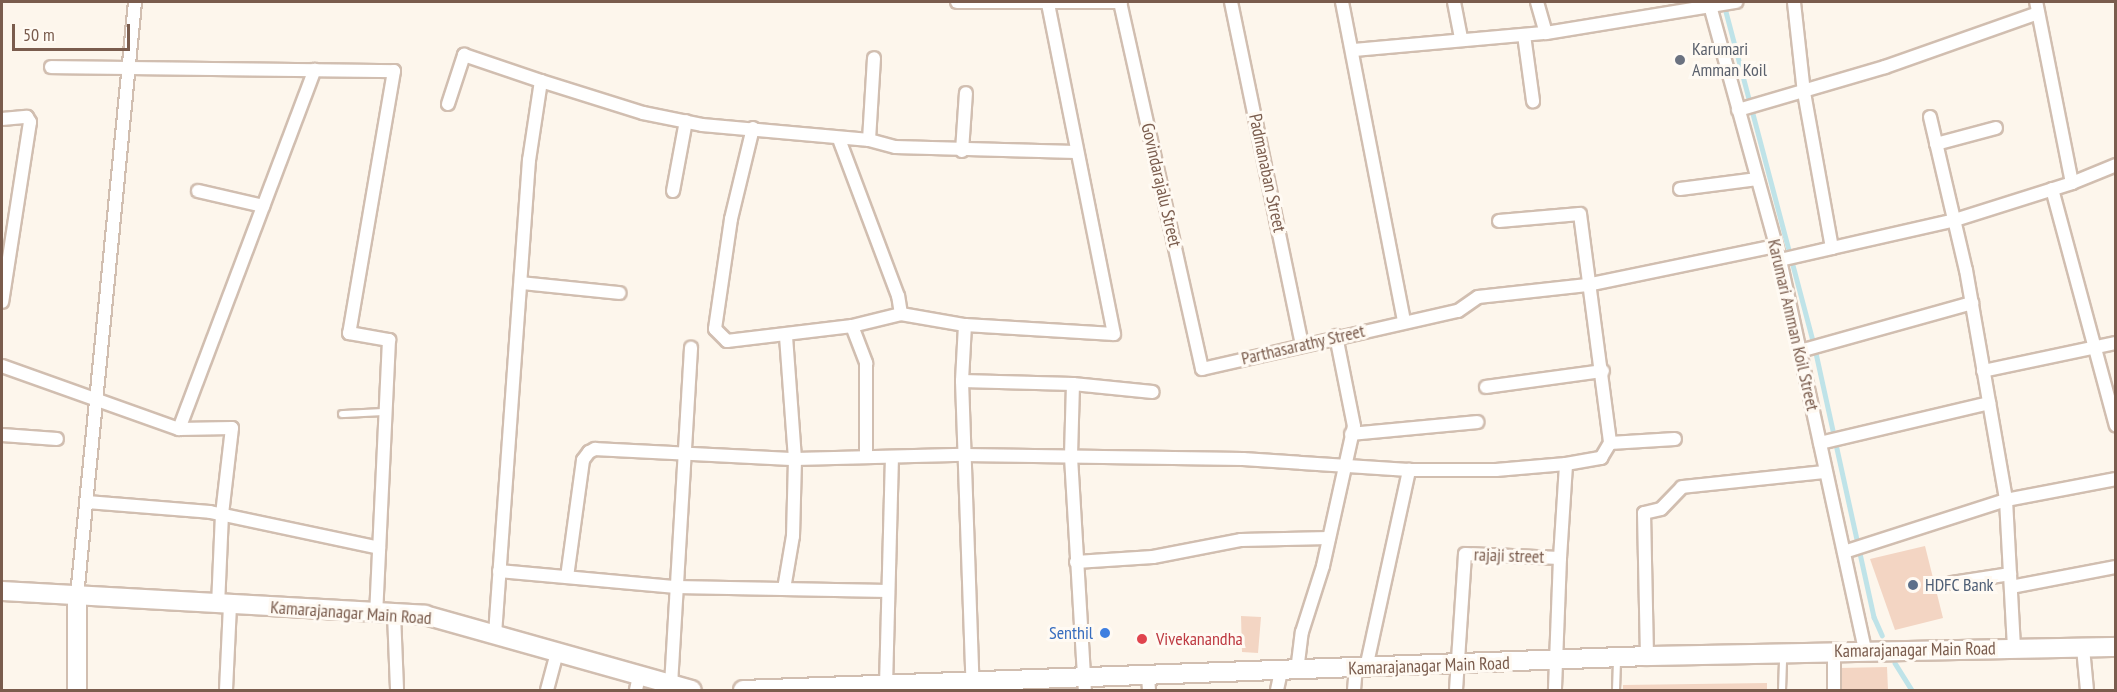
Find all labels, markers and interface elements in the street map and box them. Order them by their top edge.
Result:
scale bar [15,12,134,50]
text: 50 m [23,23,55,46]
place label: Karumari Amman Koil [1692,39,1767,82]
marker: Karumari Amman Koil [1673,53,1687,67]
street label: Padmanaban Street [1244,112,1290,234]
street label: Govindarajalu Street [1136,121,1186,249]
street label: Karumari Amman Koil Street [1763,237,1823,413]
street label: Parthasarathy Street [1239,320,1367,370]
street label: rajaji street [1473,544,1545,568]
place label: HDFC Bank [1925,574,1994,596]
marker: HDFC Bank [1906,578,1920,592]
street label: Kamarajanagar Main Road [270,597,432,629]
place label: Senthil [1049,622,1093,644]
marker: Senthil [1098,626,1112,640]
place label: Vivekanandha [1156,628,1243,650]
marker: Vivekanandha [1133,630,1151,648]
street label: Kamarajanagar Main Road [1834,638,1996,662]
street label: Kamarajanagar Main Road [1348,652,1510,680]

